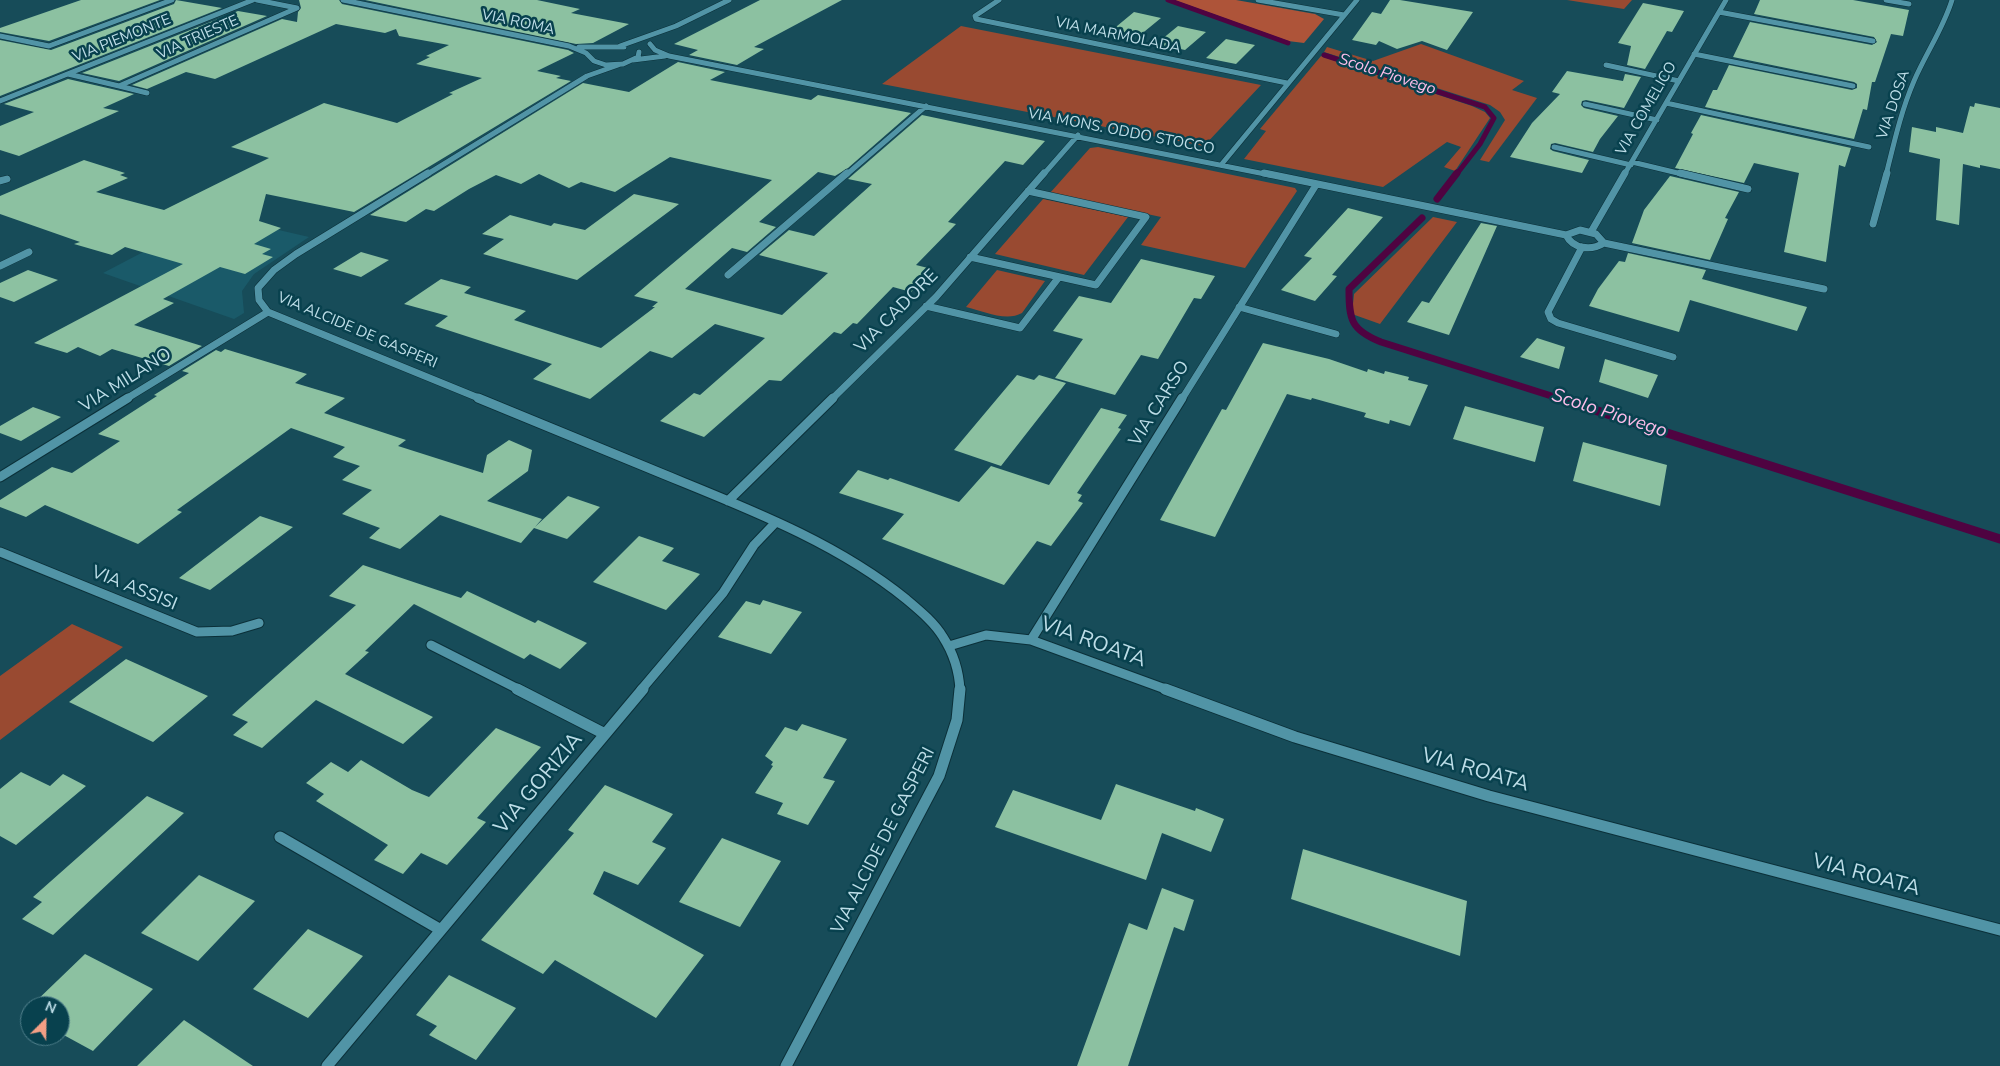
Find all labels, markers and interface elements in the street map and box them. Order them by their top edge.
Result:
street label: VIA ROMA [480,6,556,40]
street label: VIA PIEMONTE [70,11,174,67]
street label: VIA TRIESTE [154,12,242,64]
street label: VIA MARMOLADA [1054,14,1182,58]
water label: Scolo Piovego [1336,50,1438,100]
street label: VIA COMELICO [1613,59,1681,159]
street label: VIA DOSA [1874,68,1914,142]
street label: VIA MONS. ODDO STOCCO [1026,105,1216,159]
street label: VIA CADORE [851,266,943,358]
street label: VIA ALCIDE DE GASPERI [274,289,440,373]
street label: VIA MILANO [76,344,176,418]
street label: VIA CARSO [1125,357,1195,451]
water label: Scolo Piovego [1548,385,1670,443]
street label: VIA ASSISI [88,562,180,616]
street label: VIA ROATA [1037,612,1149,674]
street label: VIA GORIZIA [489,728,589,840]
street label: VIA ALCIDE DE GASPERI [828,744,940,938]
street label: VIA ROATA [1418,744,1532,798]
street label: VIA ROATA [1809,850,1923,902]
north arrow [20,996,70,1046]
text: N [42,997,59,1018]

